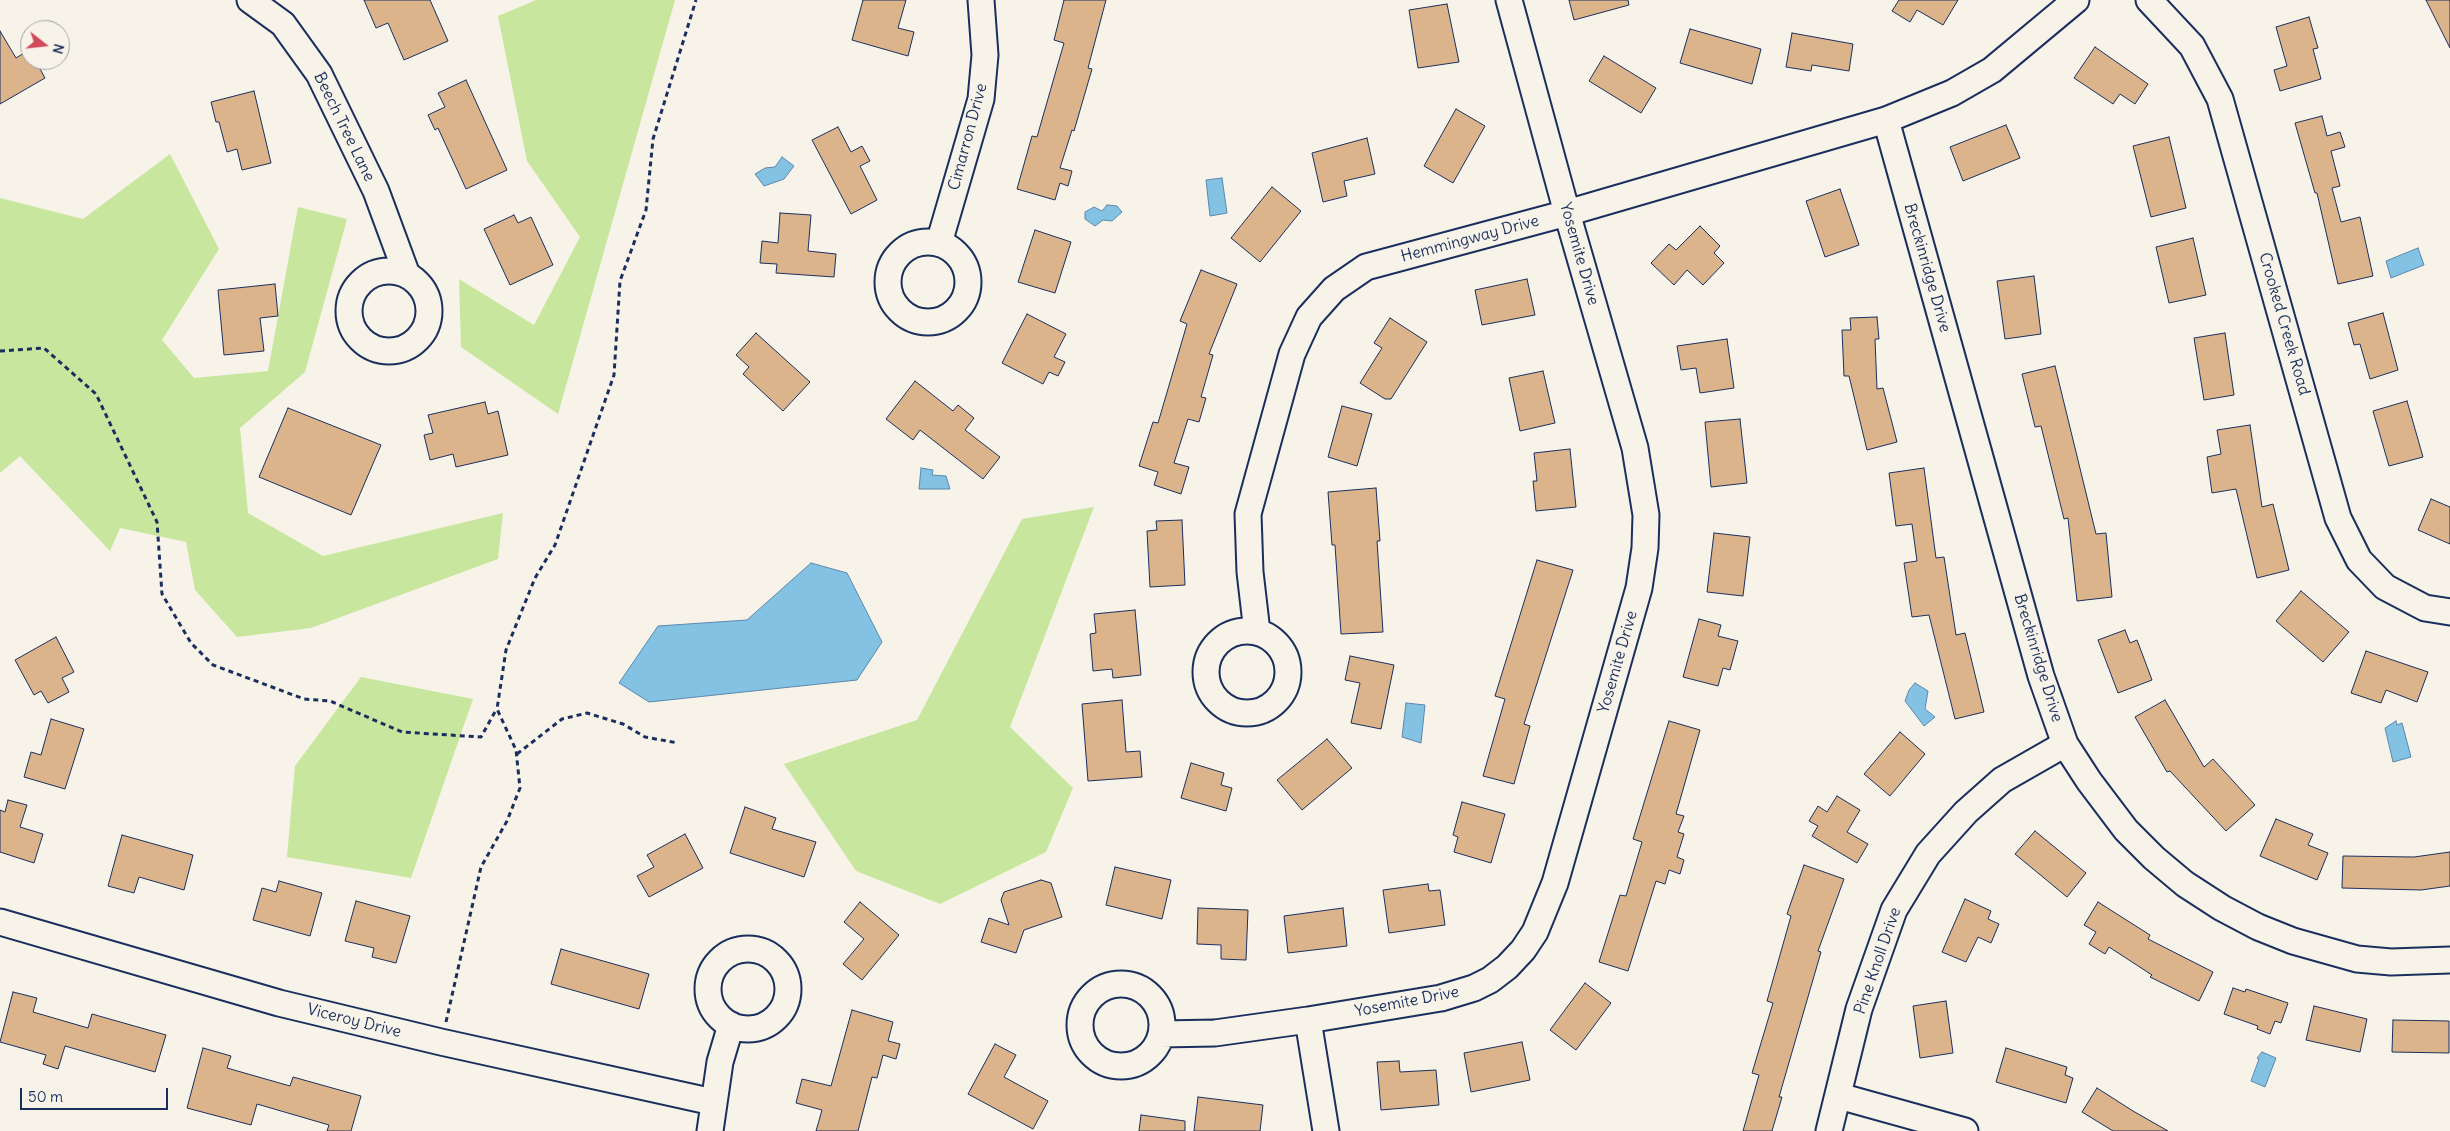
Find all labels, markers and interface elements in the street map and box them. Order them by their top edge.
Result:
north arrow [20,20,70,70]
text: N [48,42,68,56]
street label: Beech Tree Lane [309,69,379,185]
street label: Cimarron Drive [944,81,992,193]
street label: Yosemite Drive [1555,201,1603,307]
street label: Breckinridge Drive [1899,201,1955,335]
street label: Hemmingway Drive [1399,211,1541,267]
street label: Crooked Creek Road [2254,250,2314,398]
street label: Breckinridge Drive [2009,592,2067,724]
street label: Yosemite Drive [1594,609,1642,715]
street label: Pine Knoll Drive [1851,905,1905,1017]
street label: Yosemite Drive [1353,982,1461,1022]
street label: Viceroy Drive [305,1000,403,1042]
scale bar [22,1078,170,1110]
text: 50 m [28,1087,63,1106]

